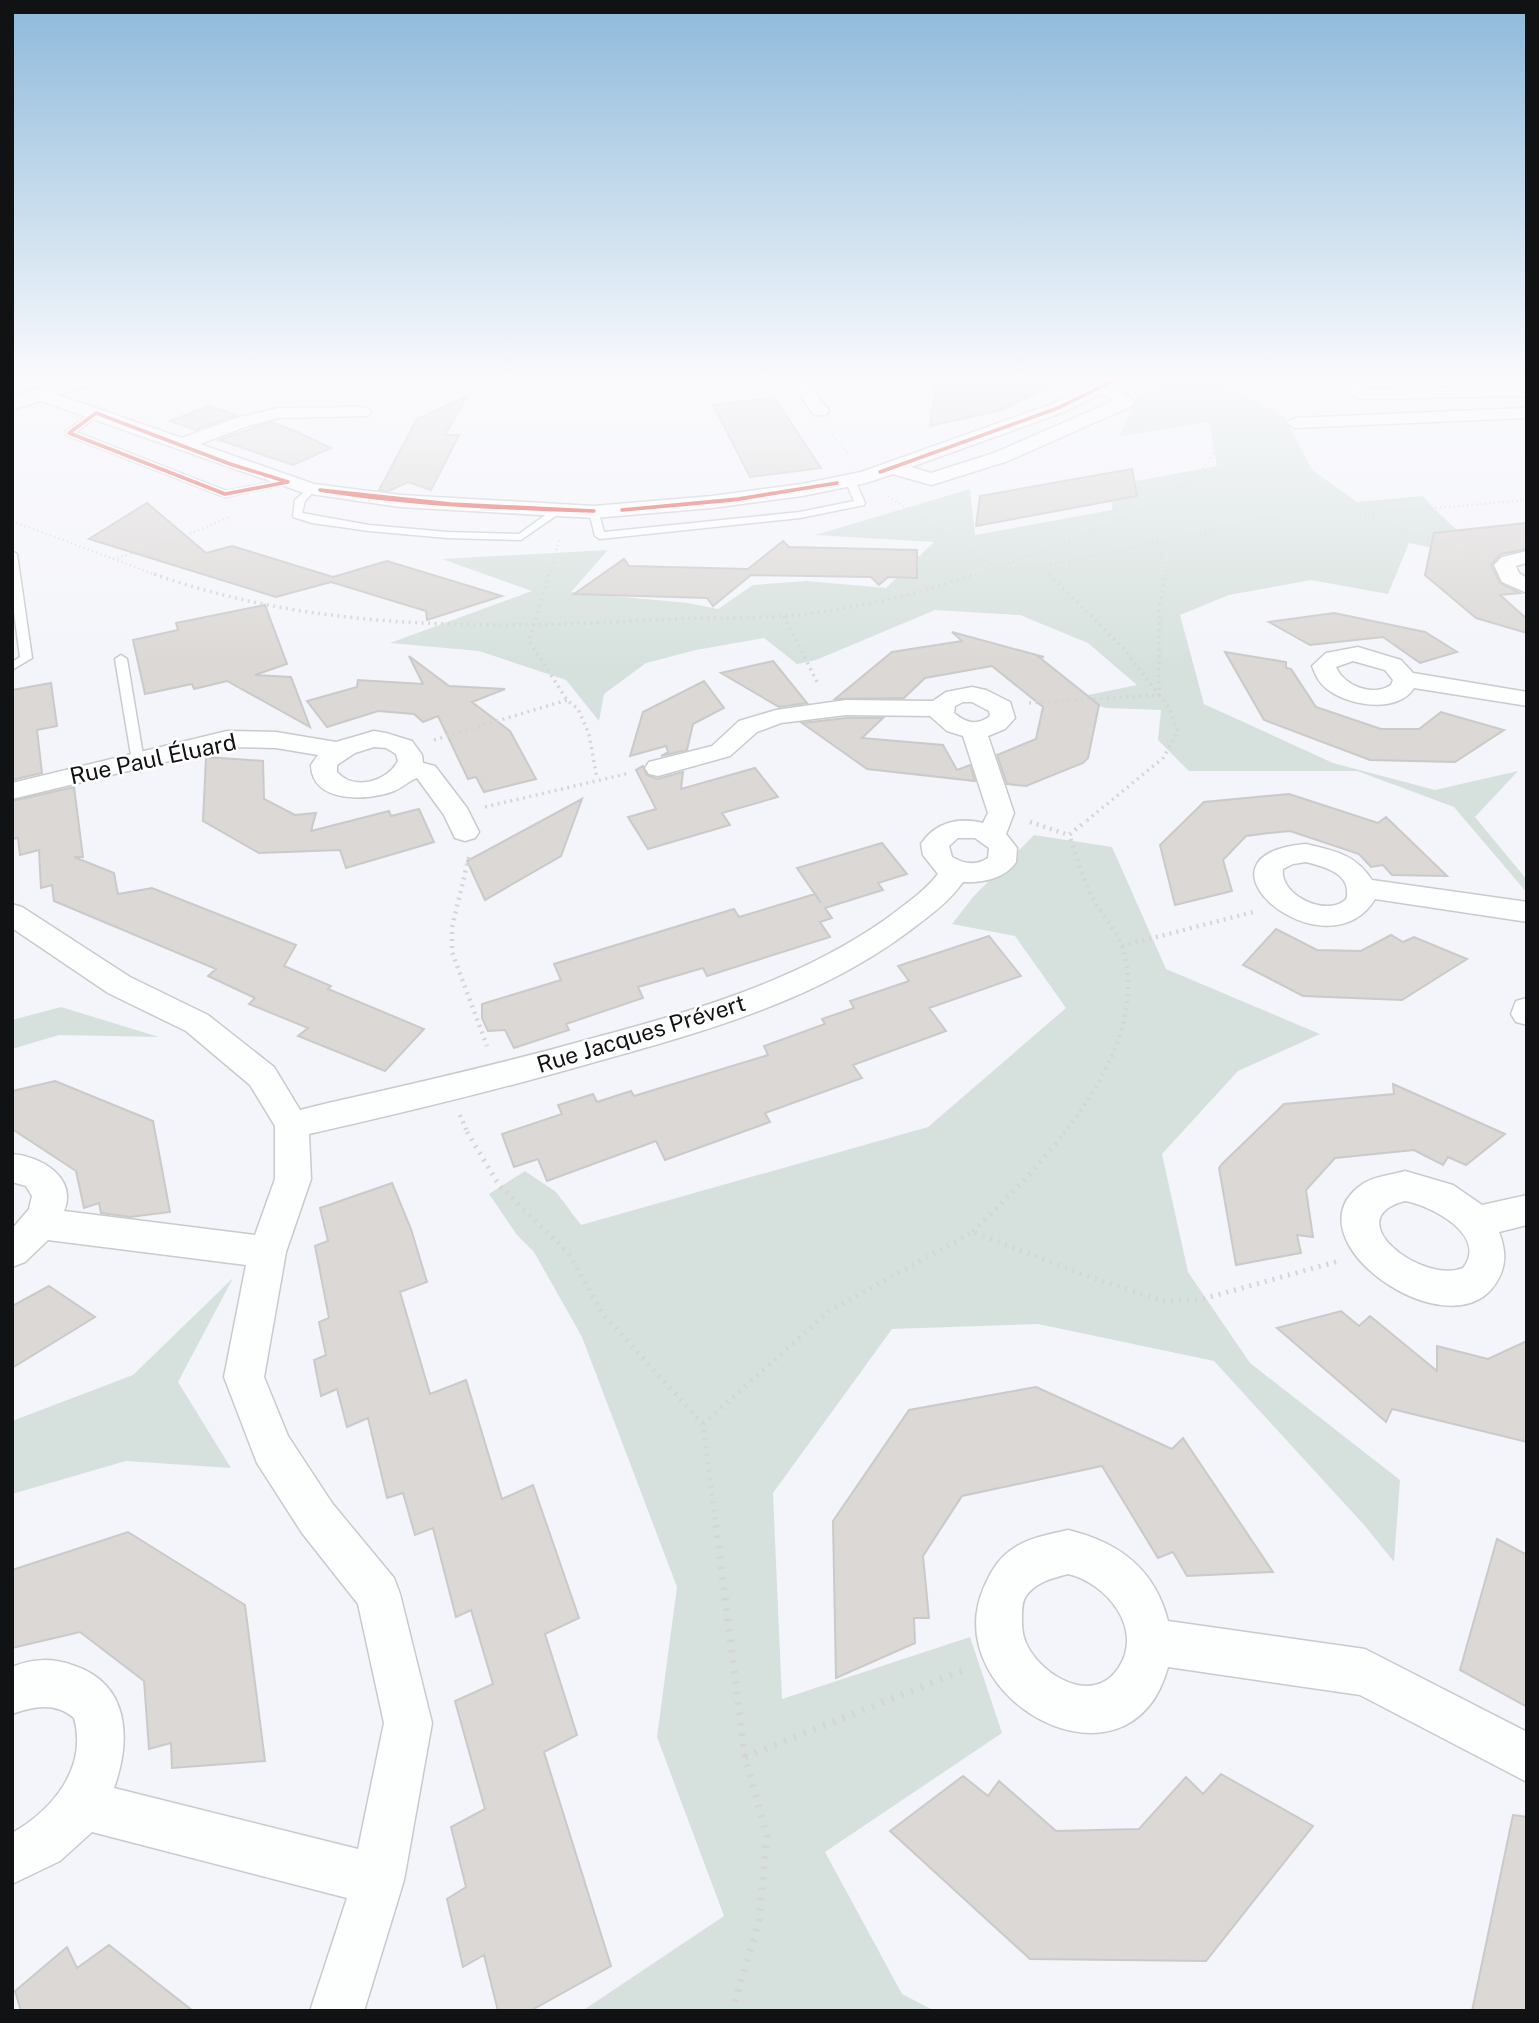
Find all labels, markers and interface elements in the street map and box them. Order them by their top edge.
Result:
street label: Rue Paul Éluard [67,728,239,789]
street label: Rue Jacques Prévert [533,989,748,1078]

